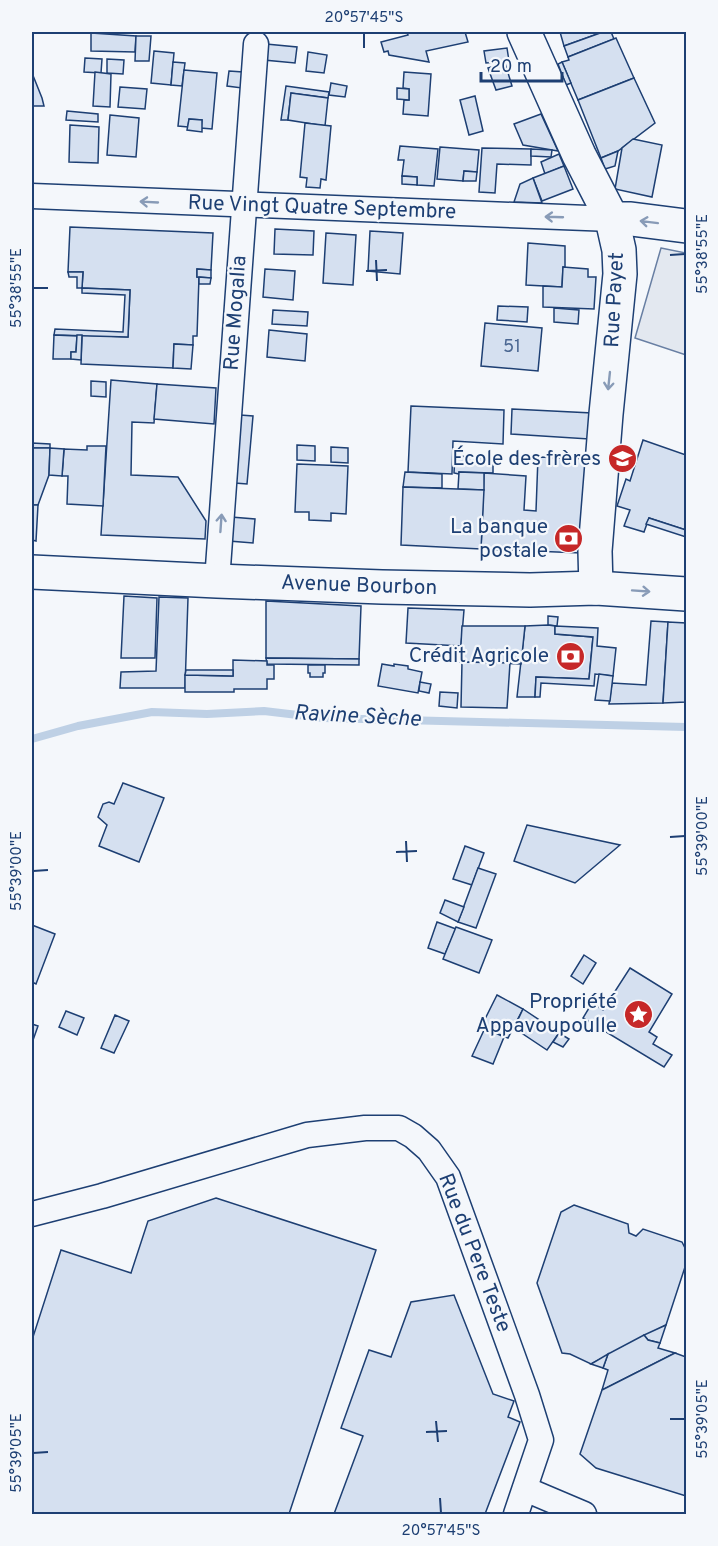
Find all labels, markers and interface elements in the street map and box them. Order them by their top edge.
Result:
text: 20°57'45"S [325,9,403,28]
scale bar [481,45,562,83]
text: 20 m [490,56,532,79]
street label: Rue Vingt Quatre Septembre [187,190,457,226]
one-way arrow [139,196,159,207]
one-way arrow [544,211,564,222]
text: 55°38'55"E [694,214,713,294]
one-way arrow [640,216,660,227]
text: 55°38'55"E [8,248,27,328]
street label: Rue Payet [599,252,631,348]
street label: Rue Mogalia [219,254,253,372]
house number: 51 [503,336,521,359]
one-way arrow [603,371,614,391]
school or university icon: École des frères [606,443,638,475]
place label: École des frères [452,445,601,473]
one-way arrow [216,514,227,534]
place label: La banque postale [450,514,548,565]
bank icon: La banque postale [553,523,585,555]
street label: Avenue Bourbon [280,570,438,602]
one-way arrow [631,585,651,596]
bank icon: Crédit Agricole [554,640,586,672]
place label: Crédit Agricole [409,643,549,670]
water label: Ravine Sèche [293,700,422,734]
text: 55°39'00"E [694,796,713,876]
text: 55°39'00"E [8,831,27,911]
place label: Propriété Appavoupoulle [475,989,617,1040]
place icon: Propriété Appavoupoulle [622,998,654,1030]
street label: Rue du Pere Teste [431,1170,517,1336]
text: 55°39'05"E [694,1379,713,1459]
text: 55°39'05"E [8,1413,27,1493]
text: 20°57'45"S [402,1522,480,1541]

